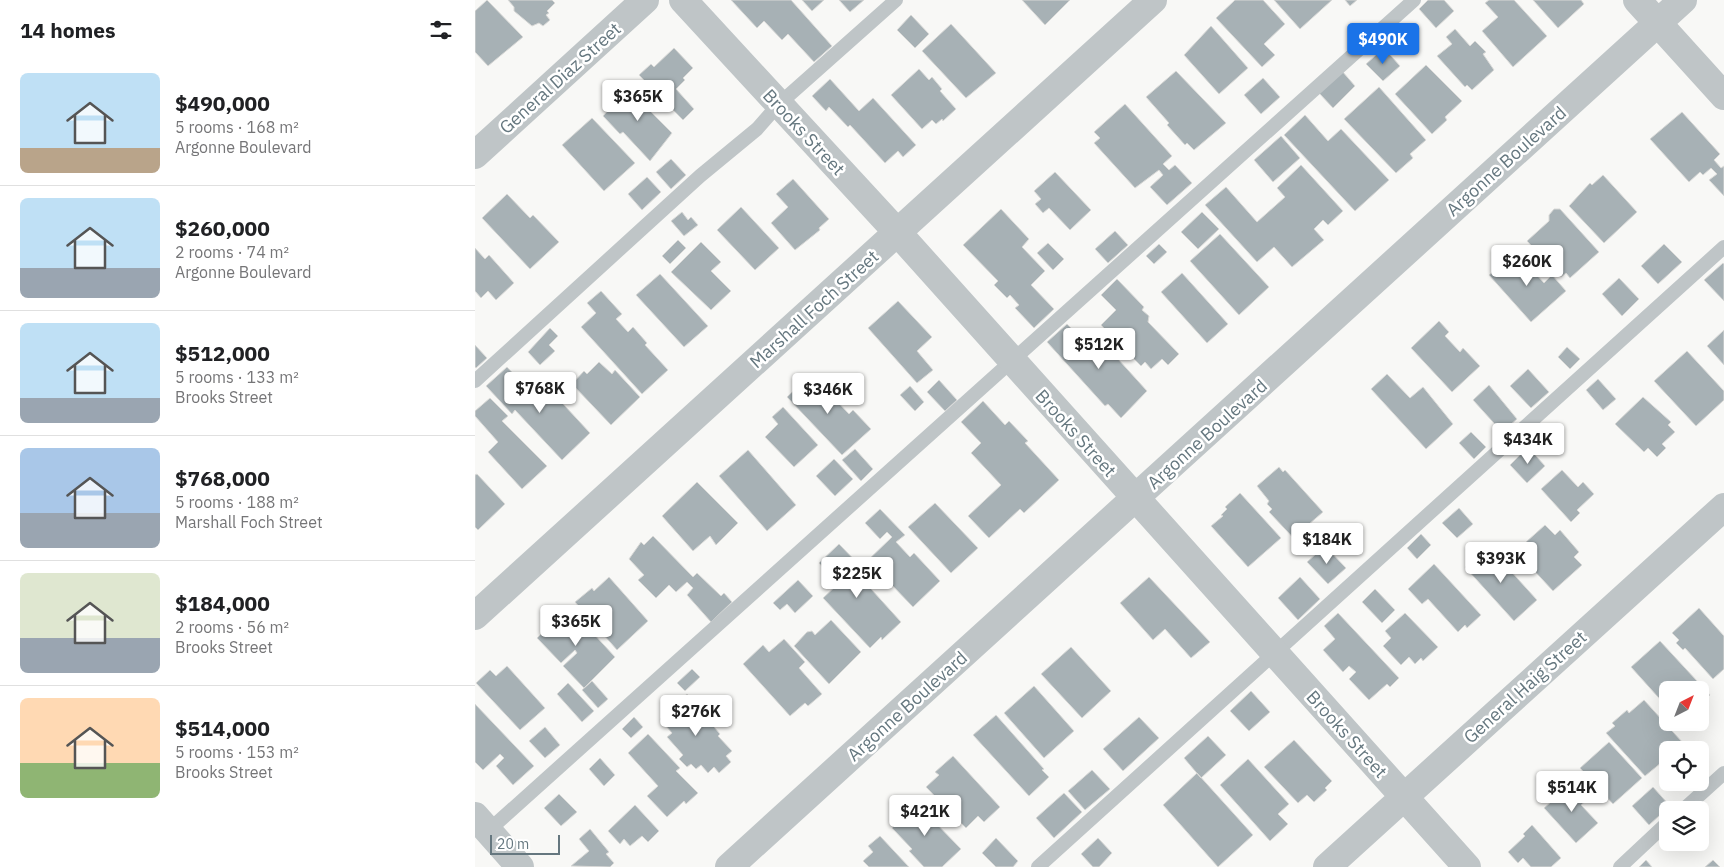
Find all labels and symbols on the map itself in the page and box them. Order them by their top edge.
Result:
street label: General Diaz Street [494,17,626,139]
pin: $490K [1348,22,1418,65]
pin: $365K [603,80,673,122]
street label: Brooks Street [758,84,850,180]
street label: Argonne Boulevard [1441,101,1571,221]
pin: $260K [1492,244,1562,287]
street label: Marshall Foch Street [745,245,883,373]
pin: $512K [1064,328,1134,370]
pin: $768K [505,372,575,414]
pin: $346K [793,372,863,415]
street label: Argonne Boulevard [1142,374,1272,494]
street label: Brooks Street [1031,384,1121,482]
pin: $434K [1493,422,1563,465]
pin: $184K [1292,522,1362,565]
pin: $393K [1466,542,1536,584]
pin: $225K [822,556,892,599]
pin: $365K [541,604,611,647]
street label: General Haig Street [1459,626,1591,748]
street label: Argonne Boulevard [842,646,972,766]
north arrow [1659,681,1709,731]
street label: Brooks Street [1302,685,1392,783]
pin: $276K [661,694,731,737]
pin: $514K [1537,770,1607,813]
pin: $421K [890,794,960,837]
scale bar [490,832,560,855]

